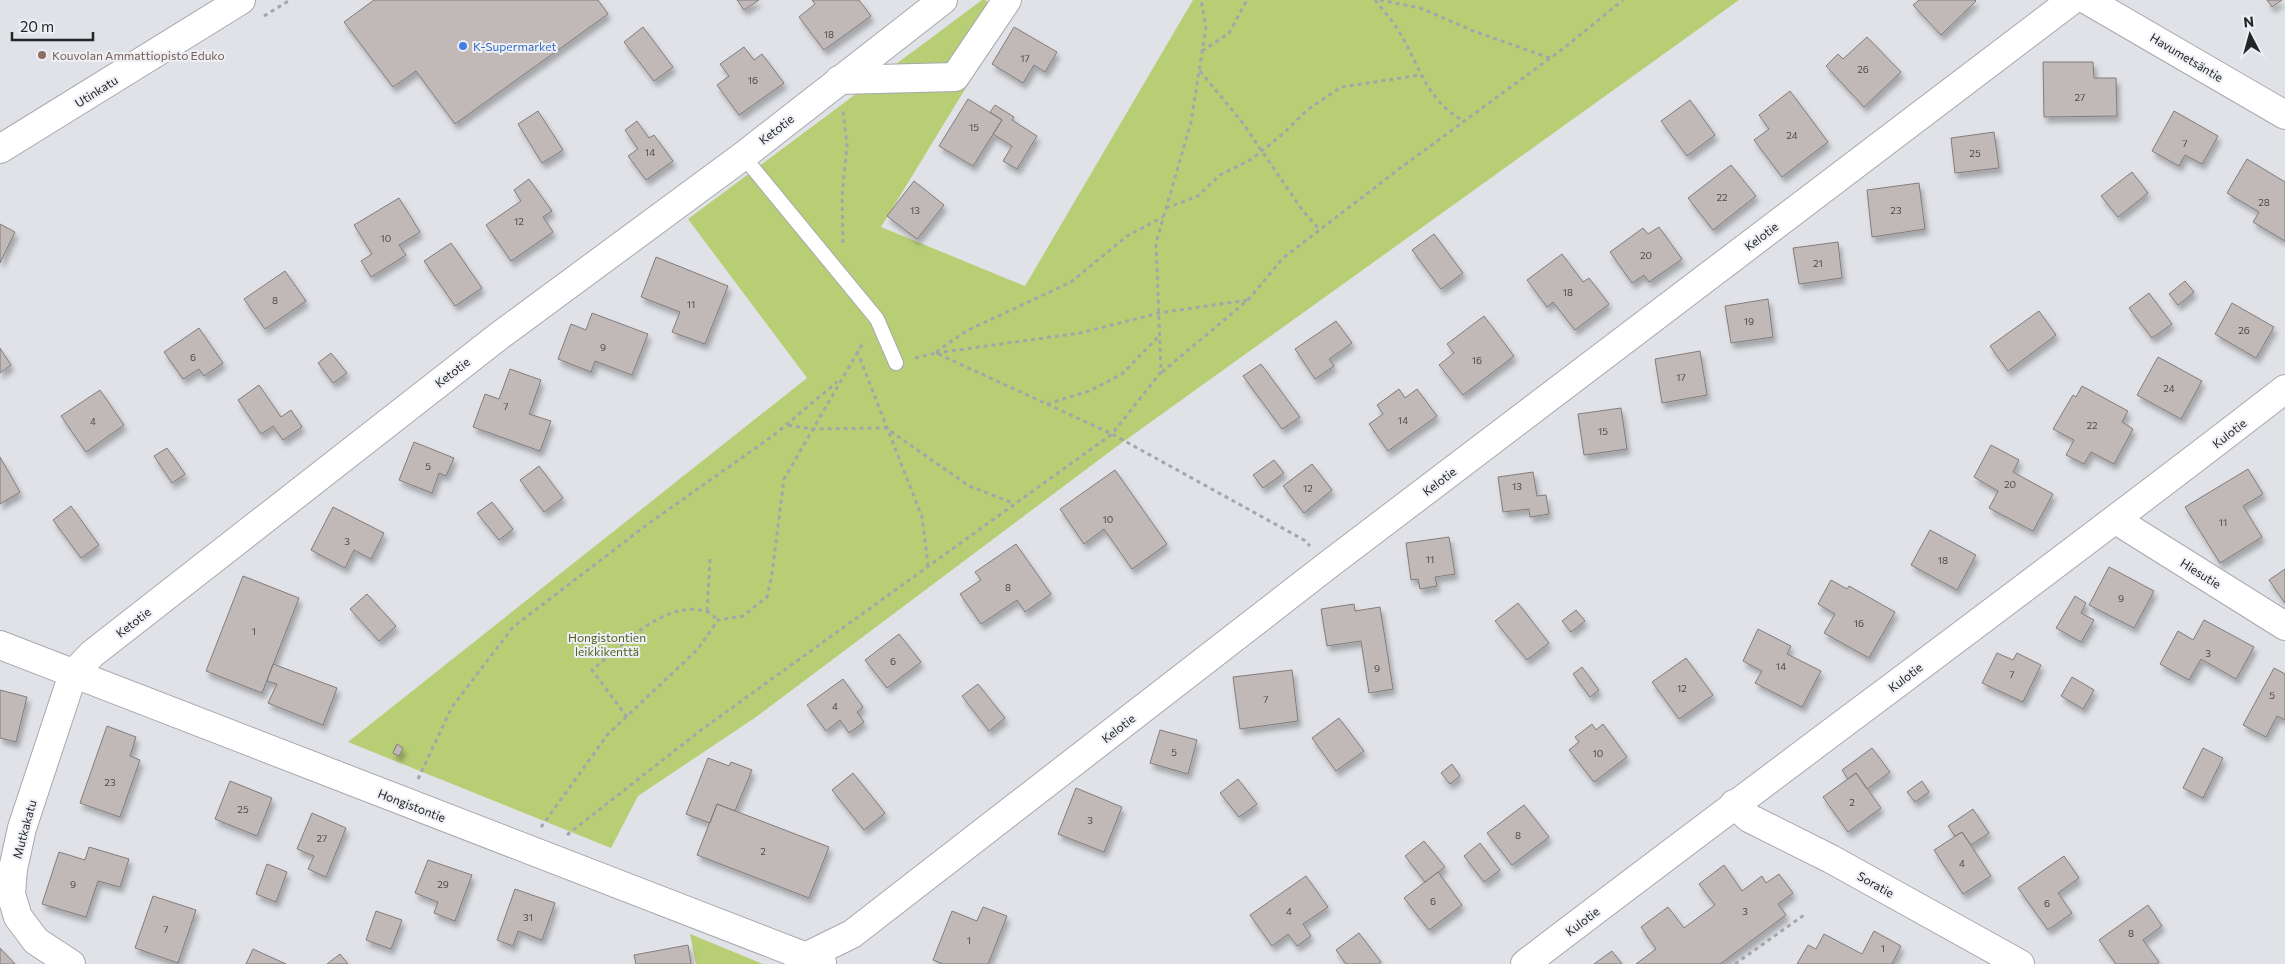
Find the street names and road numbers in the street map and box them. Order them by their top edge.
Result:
street label: Havumetsäntie [2148,30,2226,84]
street label: Utinkatu [72,72,120,110]
street label: Ketotie [756,111,796,147]
street label: Kelotie [1741,219,1781,253]
street label: Ketotie [432,354,472,390]
street label: Kulotie [2209,415,2249,451]
street label: Kelotie [1419,464,1459,498]
street label: Hiesutie [2178,555,2224,591]
street label: Ketotie [113,604,153,640]
street label: Kulotie [1885,660,1925,694]
street label: Kelotie [1099,711,1137,745]
street label: Hongistontie [376,786,448,824]
street label: Mutkakatu [9,798,39,860]
street label: Soratie [1855,868,1897,900]
street label: Kulotie [1562,904,1602,938]

